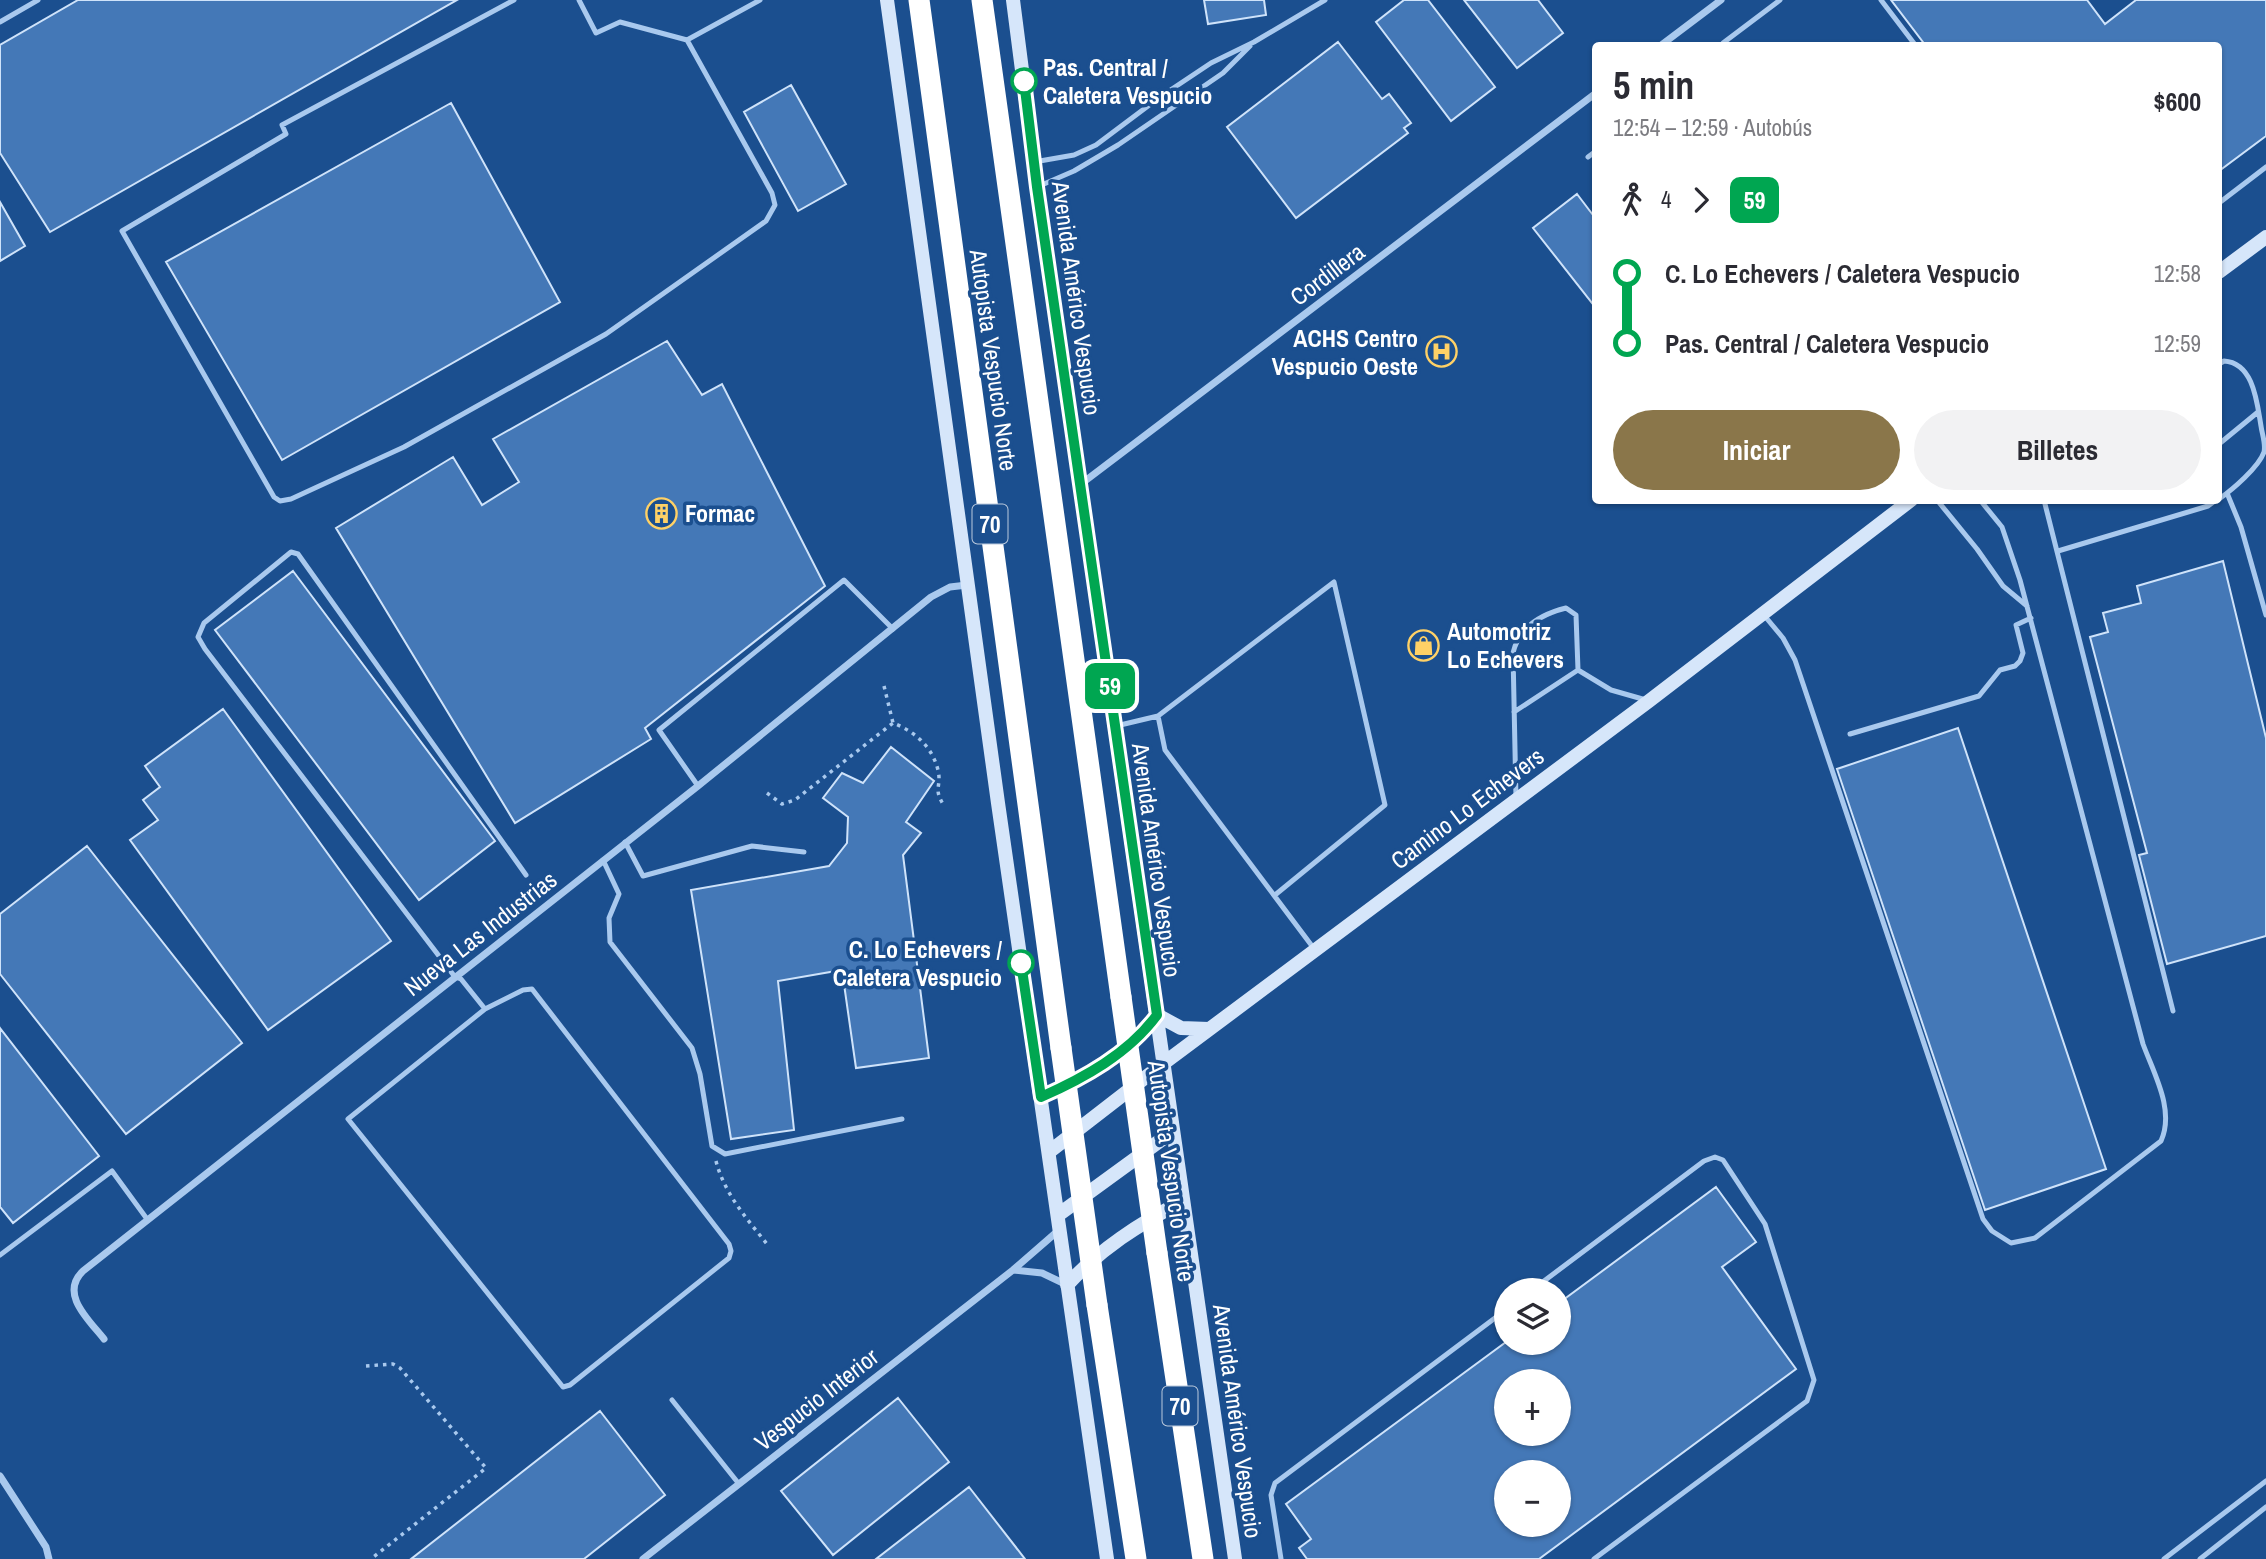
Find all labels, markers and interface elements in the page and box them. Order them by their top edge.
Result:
place label: Pas. Central / Caletera Vespucio [1043,51,1212,111]
text: 5 min [1613,60,1694,111]
marker: Pas. Central / Caletera Vespucio [1011,68,1037,94]
text: $600 [2154,84,2201,119]
text: 12:54 – 12:59 · Autobús [1613,112,1812,143]
street label: Avenida Américo Vespucio [1045,178,1109,417]
icon: walk [1613,181,1651,219]
icon: forward [1682,181,1720,219]
text: 4 [1661,184,1672,215]
text: 59 [1744,184,1765,216]
street label: Cordillera [1283,236,1371,312]
street label: Autopista Vespucio Norte [962,246,1025,473]
text: C. Lo Echevers / Caletera Vespucio [1665,256,2020,291]
text: 12:58 [2154,258,2201,289]
place label: ACHS Centro Vespucio Oeste [1272,322,1418,382]
text: Pas. Central / Caletera Vespucio [1665,326,1989,361]
text: 12:59 [2154,328,2201,359]
hospital icon: ACHS Centro Vespucio Oeste [1424,335,1458,369]
button: Iniciar [1613,410,1900,490]
button: Billetes [1914,410,2201,490]
building icon: Formac [645,496,679,530]
place label: Formac [685,497,755,529]
road number: 70 [972,504,1007,544]
place label: Automotriz Lo Echevers [1447,615,1564,675]
shop icon: Automotriz Lo Echevers [1407,628,1441,662]
line badge: 59 [1078,663,1142,709]
text: 59 [1099,670,1121,702]
street label: Avenida Américo Vespucio [1125,740,1189,979]
street label: Camino Lo Echevers [1384,740,1550,876]
street label: Nueva Las Industrias [397,863,563,1003]
place label: C. Lo Echevers / Caletera Vespucio [833,933,1003,993]
marker: C. Lo Echevers / Caletera Vespucio [1008,950,1034,976]
street label: Autopista Vespucio Norte [1140,1057,1203,1284]
map controls [1494,1278,1571,1537]
button: layers [1494,1278,1571,1355]
street label: Avenida Américo Vespucio [1206,1301,1270,1540]
street label: Vespucio Interior [748,1340,885,1457]
button: + [1494,1369,1571,1446]
road number: 70 [1162,1386,1198,1426]
button: − [1494,1460,1571,1537]

